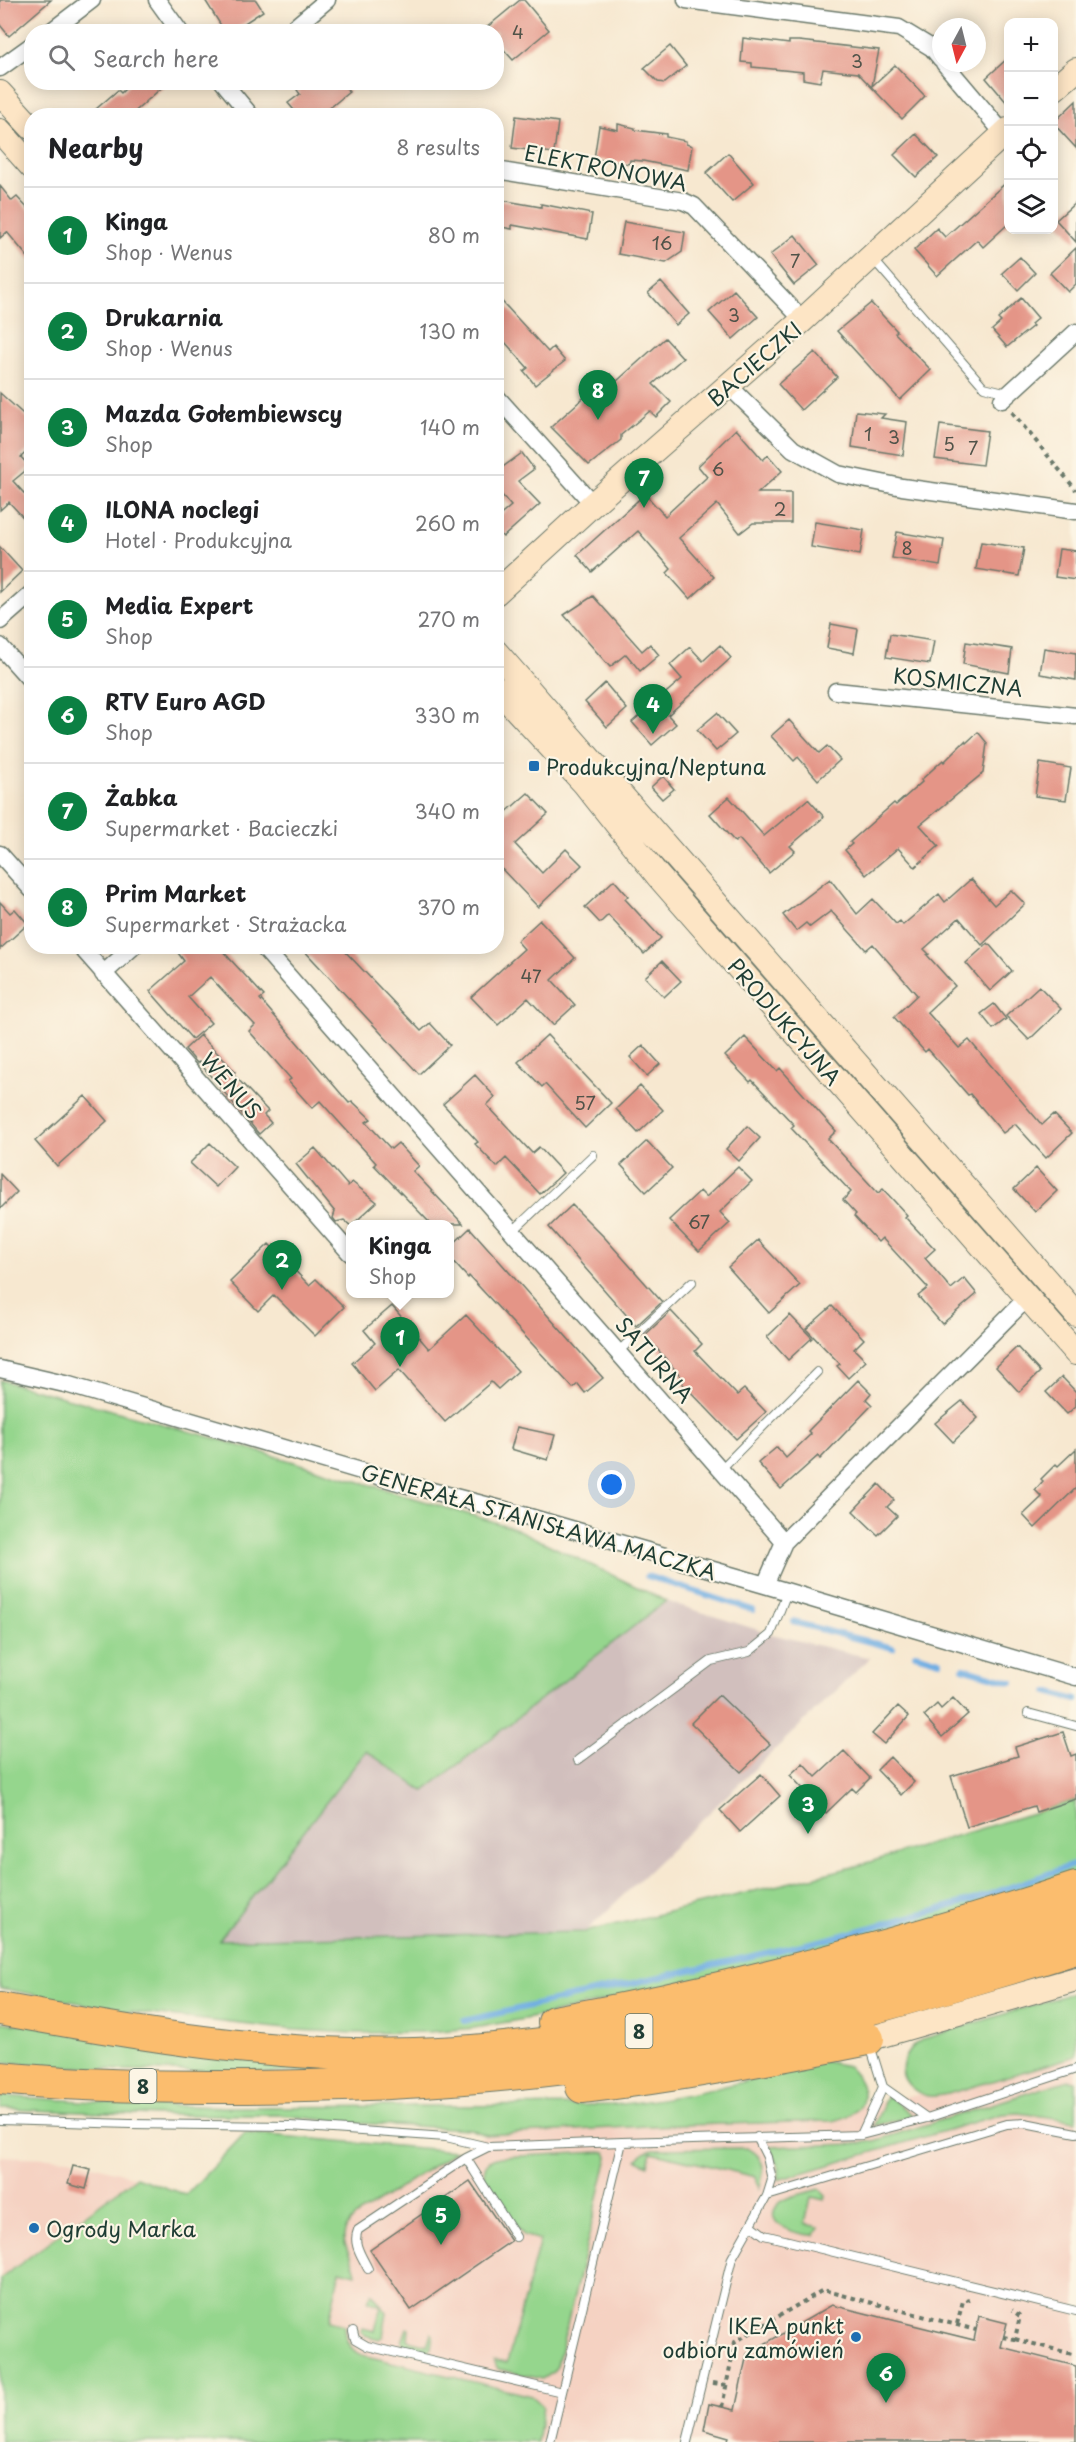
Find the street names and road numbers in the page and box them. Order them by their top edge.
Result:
street label: ELEKTRONOWA [522,136,690,198]
street label: BACIECZKI [700,313,808,413]
street label: KOSMICZNA [892,658,1024,704]
street label: PRODUKCYJNA [721,950,849,1092]
street label: WENUS [194,1044,270,1126]
street label: SATURNA [608,1309,702,1409]
street label: GENERAŁA STANISŁAWA MACZKA [358,1455,721,1587]
road number: 8 [626,2014,652,2048]
road number: 8 [130,2069,156,2103]

